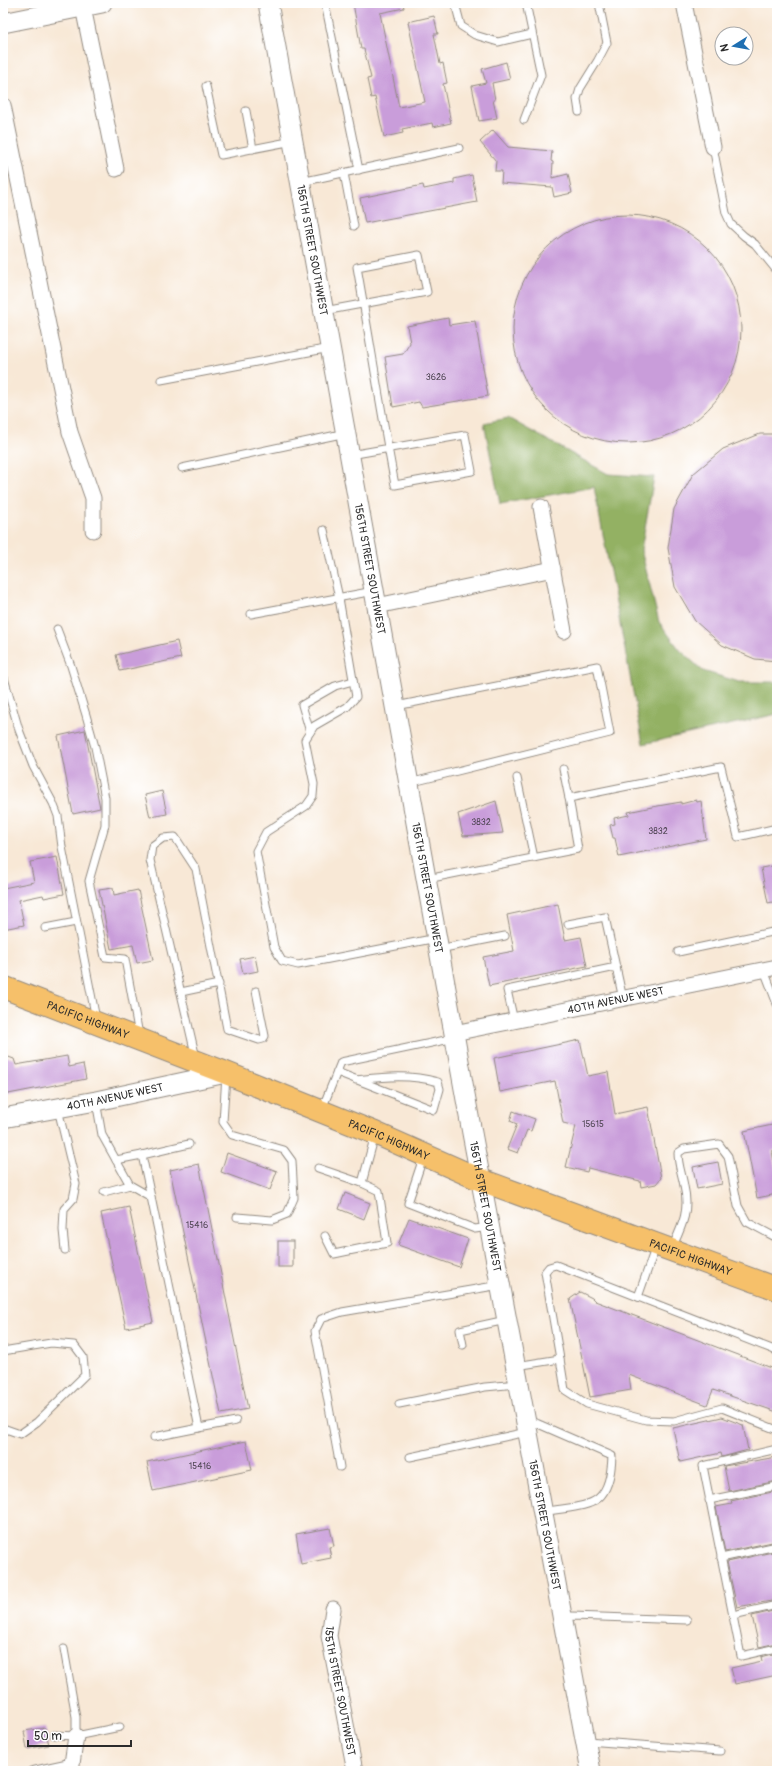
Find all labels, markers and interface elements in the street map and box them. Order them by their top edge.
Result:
north arrow [714,26,754,66]
text: N [717,42,732,53]
street label: 156TH STREET SOUTHWEST [294,184,330,316]
house number: 3626 [426,372,446,383]
street label: 156TH STREET SOUTHWEST [351,503,388,635]
house number: 3832 [471,817,491,828]
street label: 156TH STREET SOUTHWEST [409,821,445,954]
house number: 3832 [648,826,668,837]
street label: 40TH AVENUE WEST [566,984,665,1017]
street label: PACIFIC HIGHWAY [45,998,131,1042]
street label: 40TH AVENUE WEST [66,1081,164,1113]
street label: PACIFIC HIGHWAY [346,1117,432,1164]
house number: 15615 [582,1119,604,1130]
street label: 156TH STREET SOUTHWEST [467,1140,504,1273]
house number: 15416 [186,1220,208,1231]
street label: PACIFIC HIGHWAY [647,1236,734,1279]
street label: 156TH STREET SOUTHWEST [526,1459,563,1591]
house number: 15416 [189,1461,211,1472]
street label: 155TH STREET SOUTHWEST [322,1625,358,1757]
scale bar [28,1722,131,1748]
text: 50 m [34,1729,62,1744]

